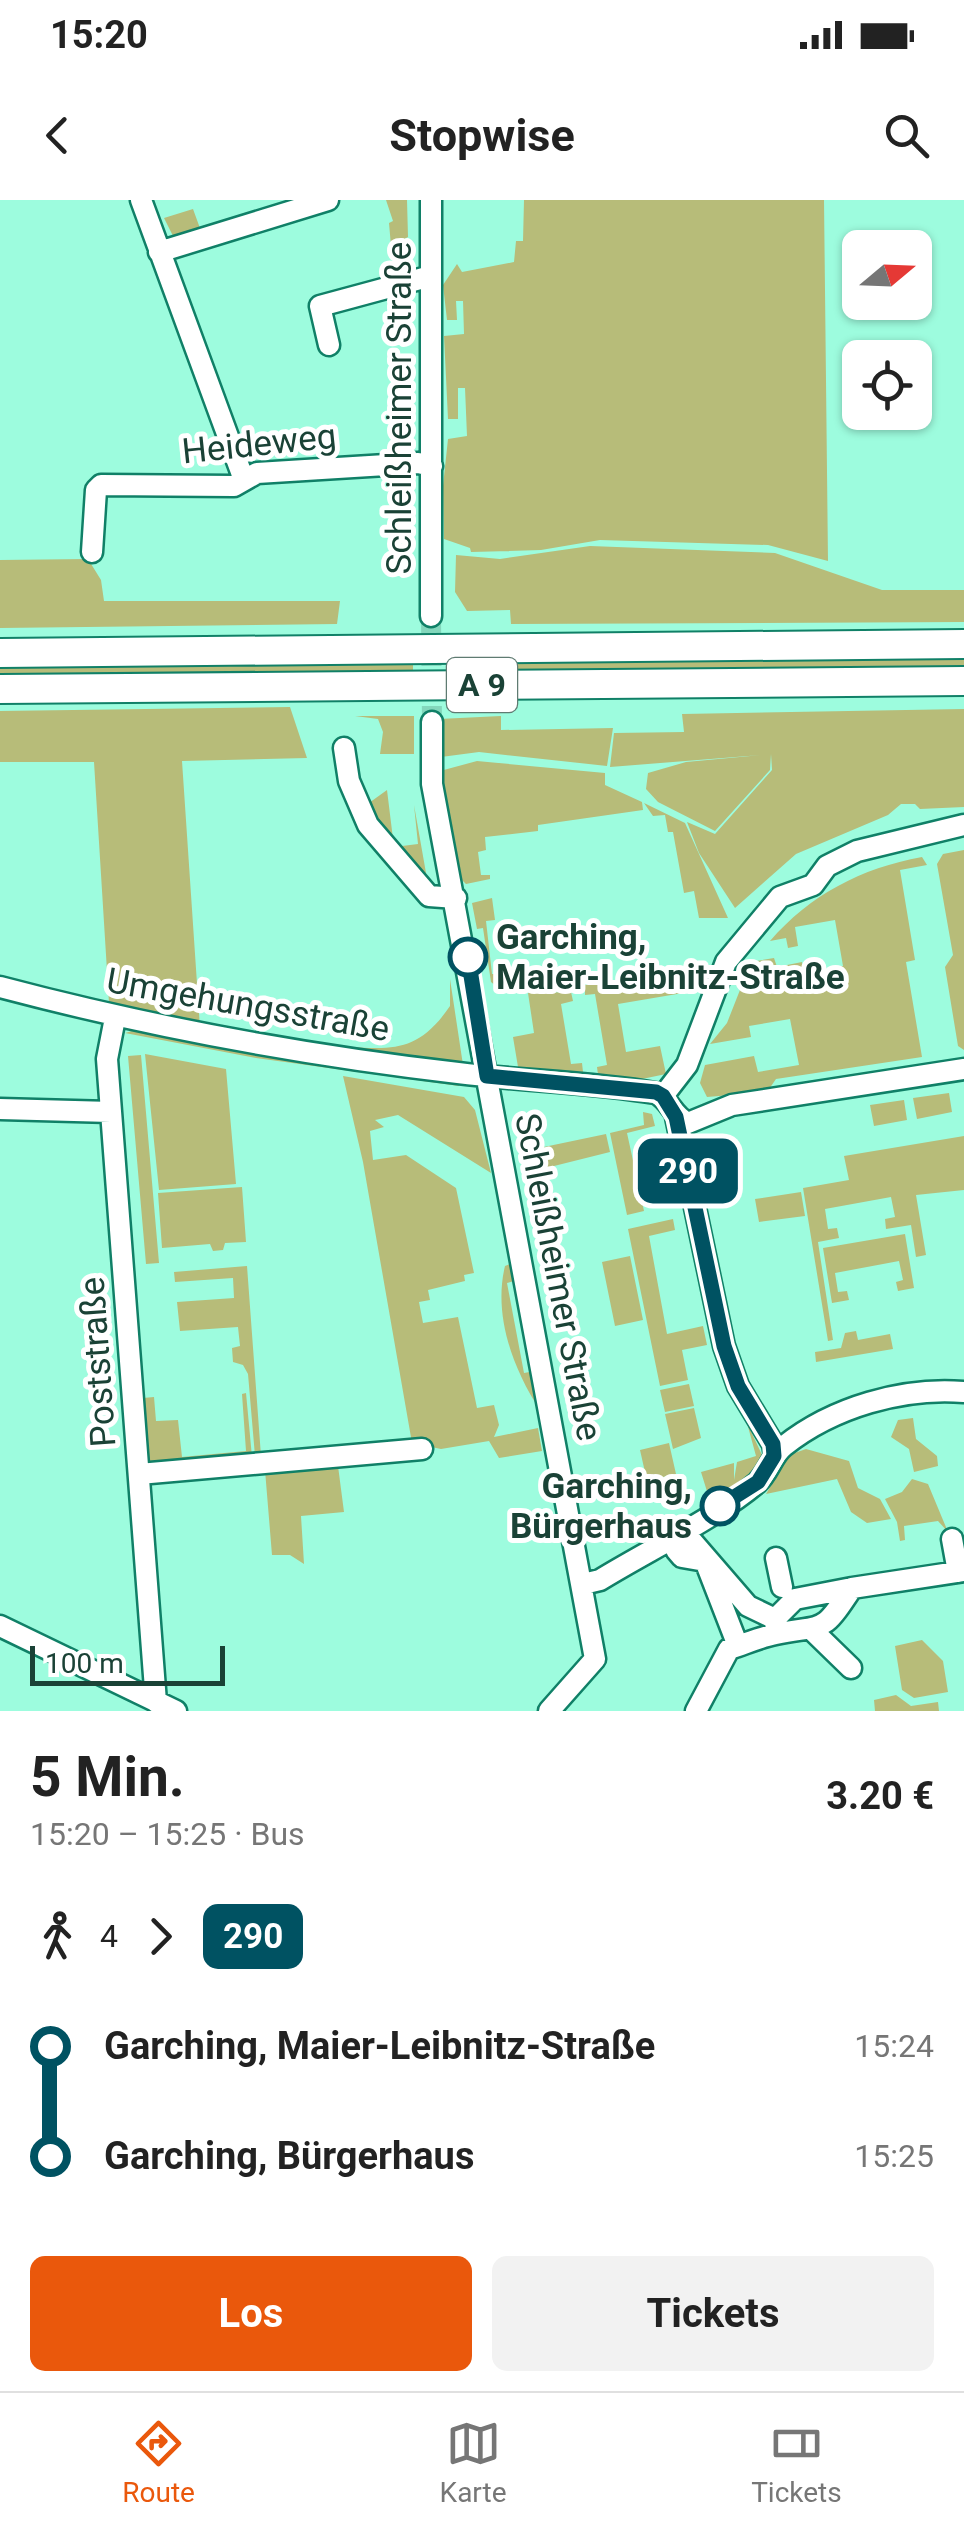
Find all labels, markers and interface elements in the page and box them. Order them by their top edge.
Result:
text: 15:20 [50,13,148,57]
icon: back [30,108,85,163]
icon: search [879,108,934,163]
text: Stopwise [389,109,575,162]
north arrow [842,230,932,320]
map controls [842,230,932,430]
street label: Schleißheimer Straße [379,242,420,574]
button: locate [842,340,932,430]
street label: Heideweg [180,416,338,472]
road number: A 9 [447,658,517,712]
place label: Garching, Maier-Leibnitz-Straße [496,917,845,998]
marker: Garching, Maier-Leibnitz-Straße [449,938,487,976]
street label: Umgehungsstraße [103,960,393,1050]
street label: Schleißheimer Straße [506,1110,610,1444]
line badge: 290 [630,1138,746,1204]
text: 290 [658,1151,718,1192]
street label: Poststraße [72,1276,124,1448]
place label: Garching, Bürgerhaus [510,1466,692,1547]
marker: Garching, Bürgerhaus [701,1487,739,1525]
scale bar [30,1641,225,1686]
text: 100 m [45,1647,124,1680]
text: 5 Min. [30,1745,185,1809]
text: 3.20 € [826,1774,934,1818]
text: 15:20 – 15:25 · Bus [30,1815,305,1853]
icon: walk [30,1909,85,1964]
icon: forward [133,1909,188,1964]
text: 290 [223,1916,283,1957]
text: 4 [100,1917,118,1955]
text: Garching, Maier-Leibnitz-Straße [104,2024,655,2068]
text: 15:24 [854,2027,934,2065]
text: Garching, Bürgerhaus [104,2134,474,2178]
text: 15:25 [854,2137,934,2175]
button: Los [30,2256,472,2371]
button: Tickets [492,2256,934,2371]
tab: Route [122,2416,195,2509]
tab: Karte [440,2416,507,2509]
tab: Tickets [751,2416,842,2509]

